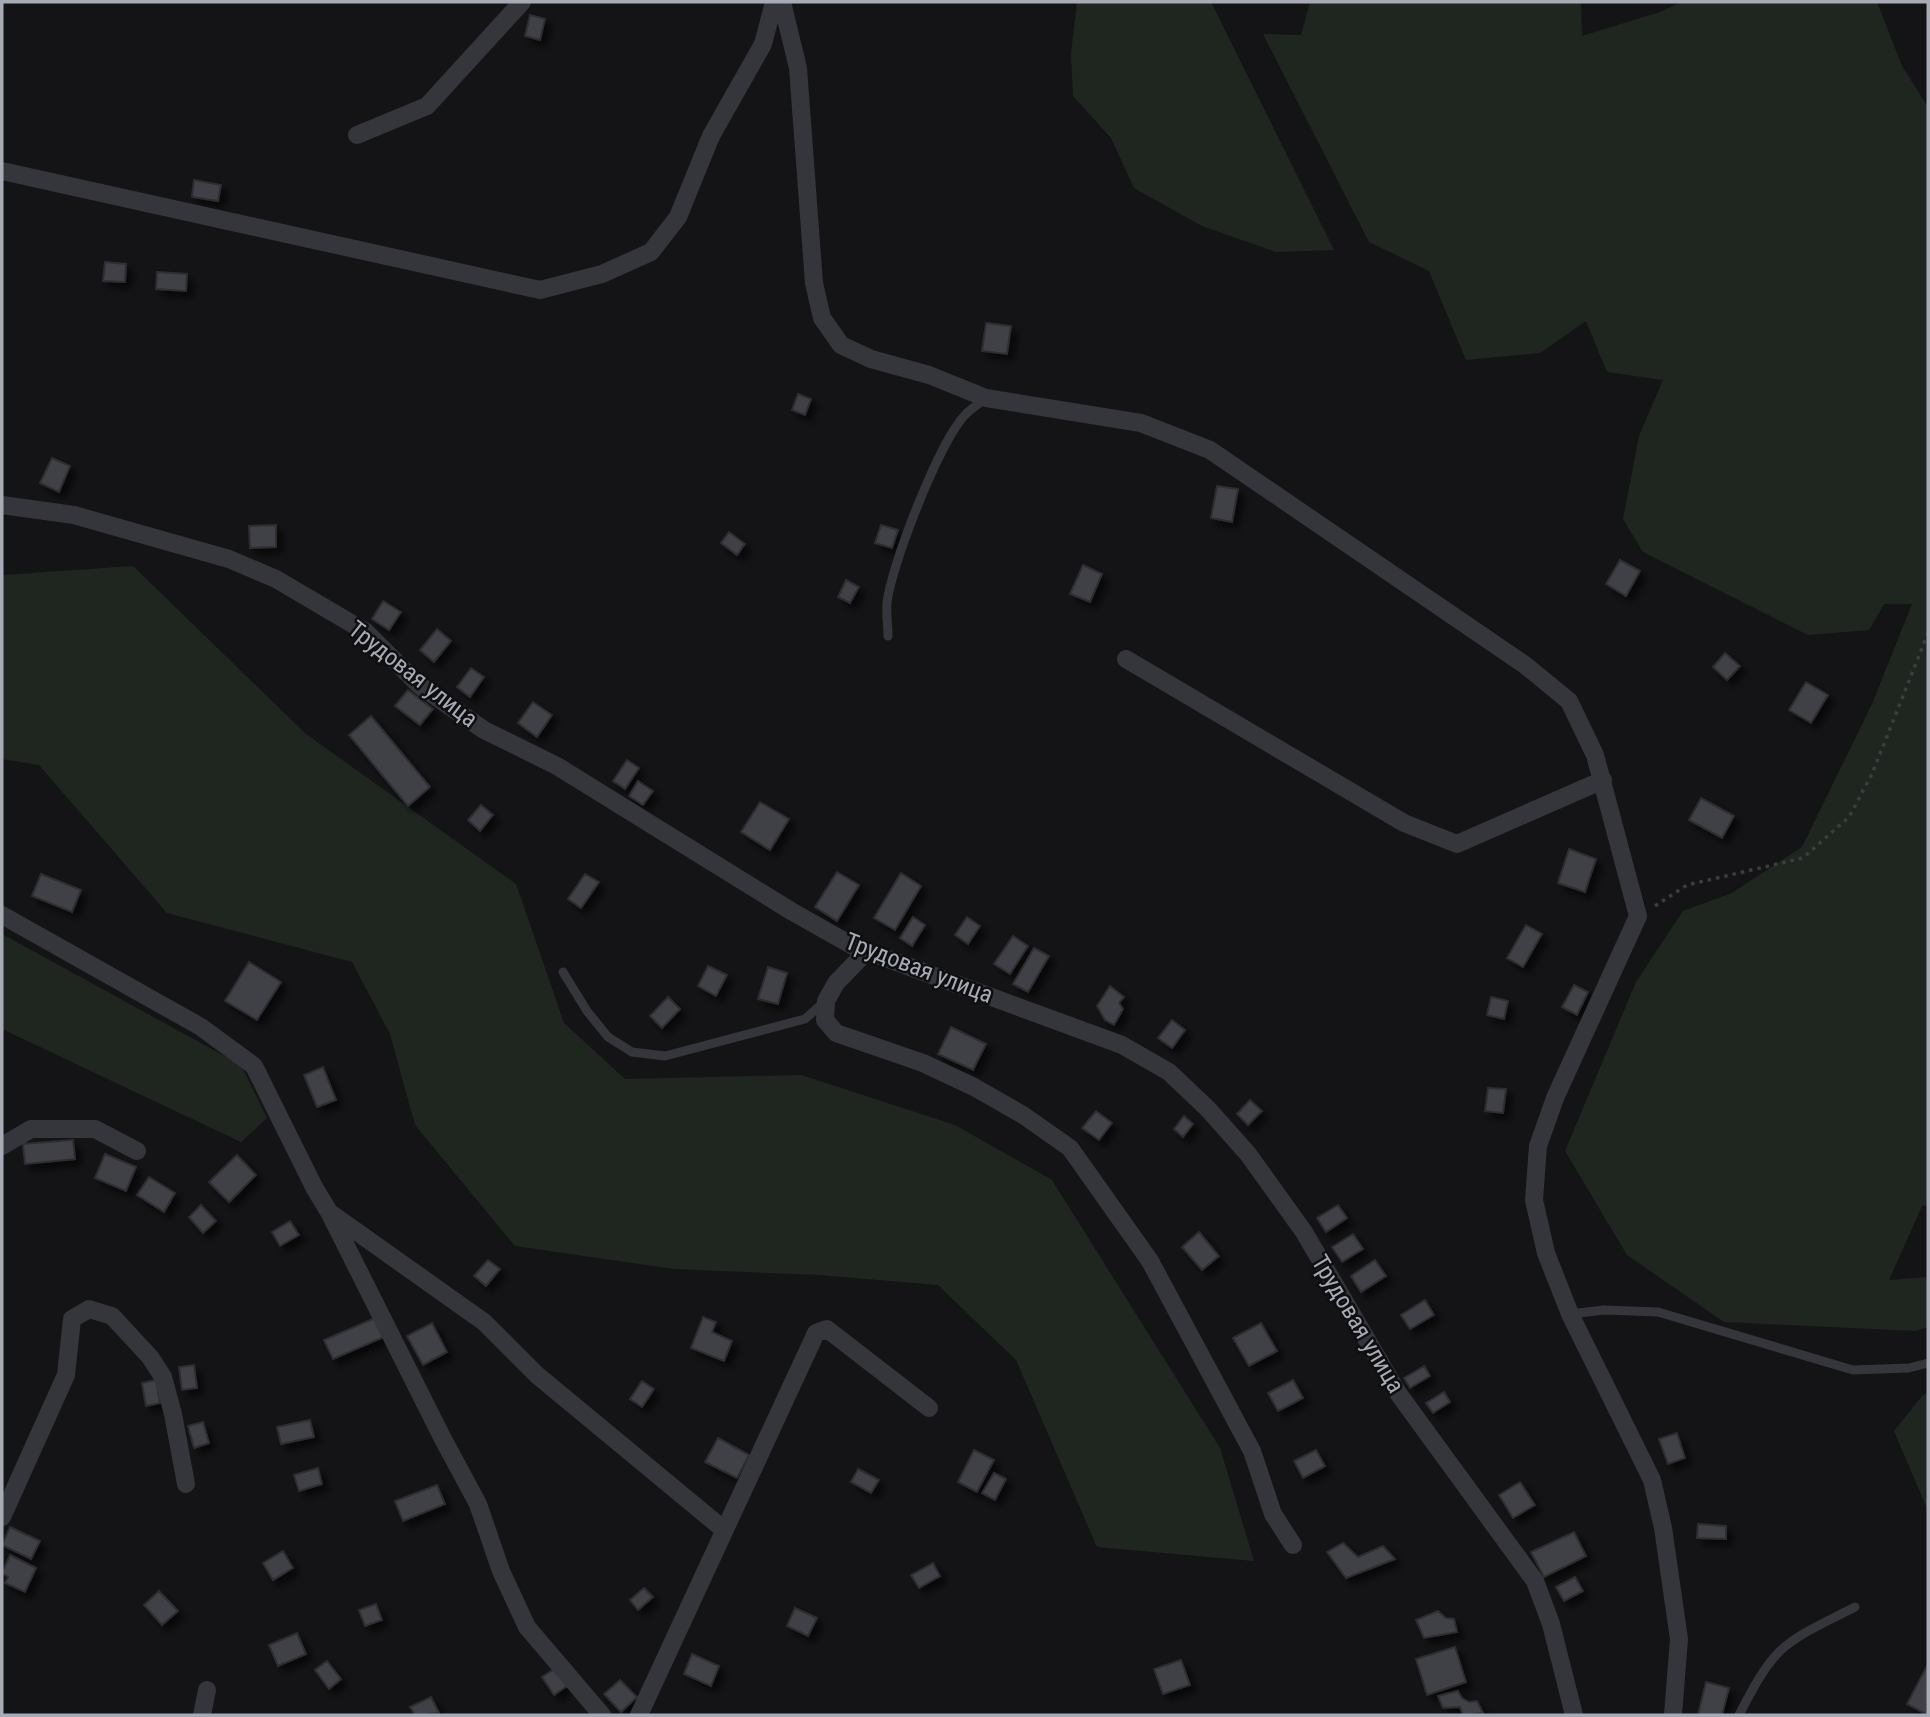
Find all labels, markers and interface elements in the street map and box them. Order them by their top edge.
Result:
street label: Трудовая улица [343,615,483,733]
street label: Трудовая улица [841,927,997,1009]
street label: Трудовая улица [1306,1250,1410,1398]

